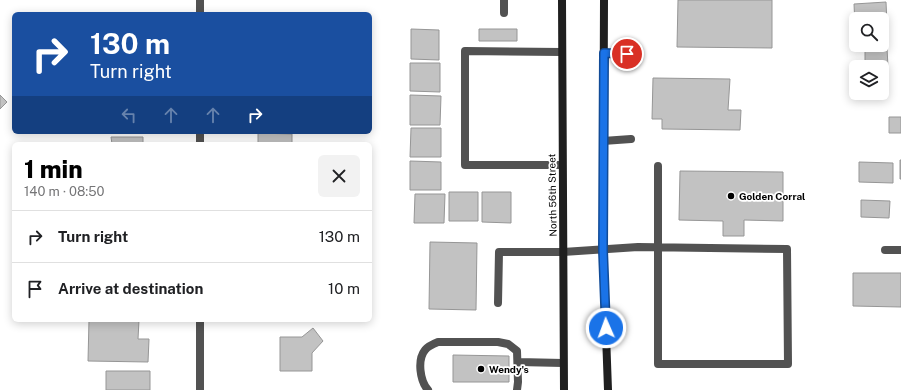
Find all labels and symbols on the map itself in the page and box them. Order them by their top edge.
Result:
pin [610,37,644,71]
street label: North 56th Street [545,153,559,237]
place label: Golden Corral [739,190,805,202]
marker: Golden Corral [726,191,736,201]
position arrow [585,307,627,349]
place label: Wendy's [489,363,529,375]
marker: Wendy's [476,364,486,374]

